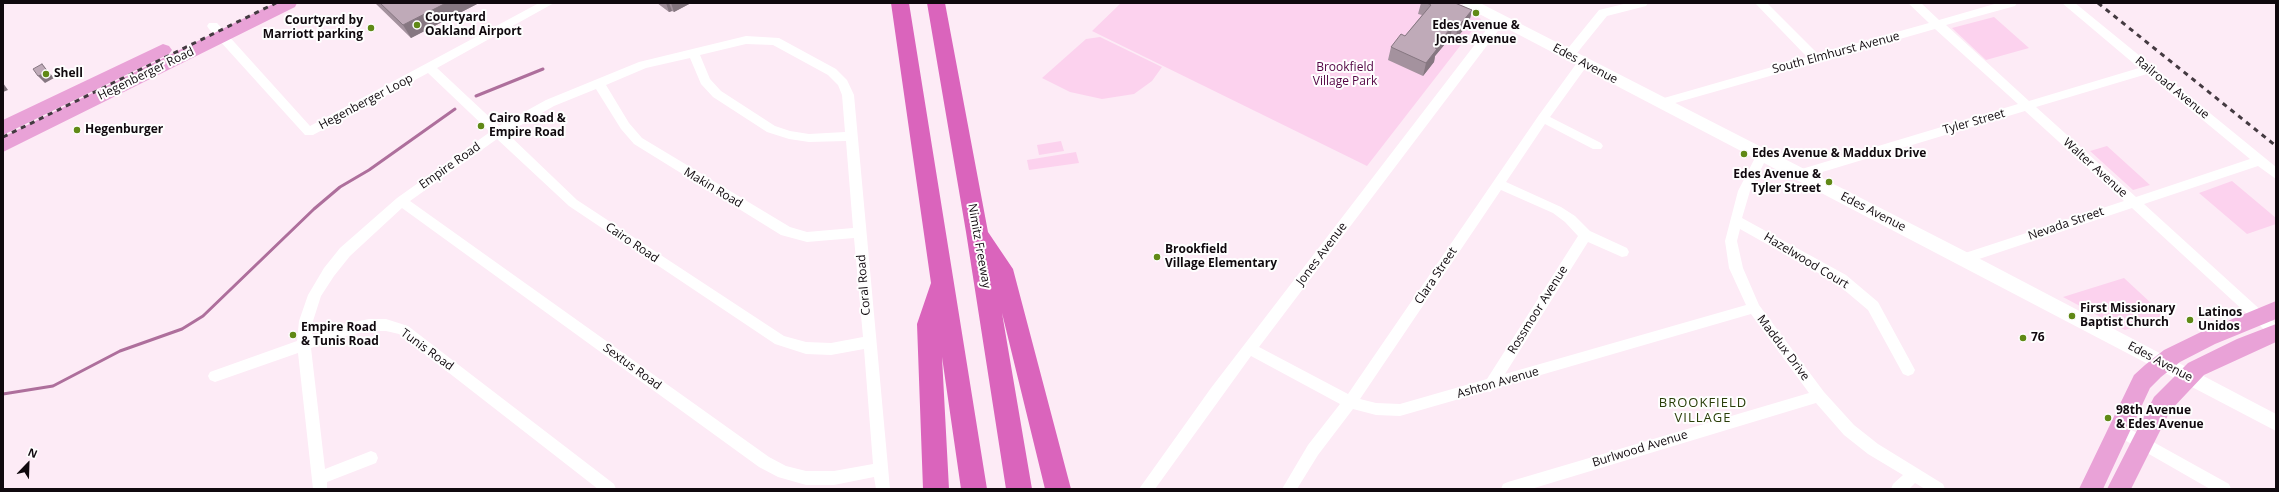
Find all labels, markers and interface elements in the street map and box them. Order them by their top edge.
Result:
marker: Edes Avenue & Jones Avenue [1471,8,1481,18]
place label: Courtyard Oakland Airport [425,11,522,39]
place label: Courtyard by Marriott parking [263,14,363,42]
place label: Edes Avenue & Jones Avenue [1432,19,1520,47]
marker: Courtyard Oakland Airport [412,20,422,30]
marker: Courtyard by Marriott parking [366,23,376,33]
street label: South Elmhurst Avenue [1771,29,1901,77]
street label: Edes Avenue [1550,41,1620,87]
street label: Hegenberger Road [96,44,196,104]
street label: Railroad Avenue [2132,54,2212,122]
park label: Brookfield Village Park [1313,61,1377,89]
place label: Shell [54,67,83,81]
marker: Shell [41,69,51,79]
street label: Hegenberger Loop [316,71,416,133]
street label: Tyler Street [1941,106,2007,138]
place label: Cairo Road & Empire Road [489,112,566,140]
marker: Cairo Road & Empire Road [476,121,486,131]
place label: Hegenburger [85,123,163,137]
marker: Hegenburger [72,125,82,135]
street label: Walter Avenue [2060,135,2130,201]
street label: Empire Road [417,140,483,192]
place label: Edes Avenue & Maddux Drive [1752,147,1926,161]
marker: Edes Avenue & Maddux Drive [1739,149,1749,159]
street label: Makin Road [681,165,745,211]
place label: Edes Avenue & Tyler Street [1733,168,1821,196]
marker: Edes Avenue & Tyler Street [1824,177,1834,187]
street label: Edes Avenue [1838,189,1908,235]
street label: Nimitz Freeway [964,203,994,289]
street label: Nevada Street [2026,204,2106,244]
street label: Cairo Road [603,220,661,266]
street label: Jones Avenue [1294,220,1350,288]
street label: Hazelwood Court [1761,230,1851,292]
place label: Brookfield Village Elementary [1165,243,1277,271]
street label: Clara Street [1412,245,1460,307]
marker: Brookfield Village Elementary [1152,252,1162,262]
street label: Coral Road [854,254,874,316]
street label: Rossmoor Avenue [1505,263,1571,357]
place label: First Missionary Baptist Church [2080,302,2175,330]
place label: Latinos Unidos [2198,306,2242,334]
marker: First Missionary Baptist Church [2067,311,2077,321]
street label: Maddux Drive [1754,312,1812,384]
marker: Latinos Unidos [2185,315,2195,325]
place label: Empire Road & Tunis Road [301,321,379,349]
street label: Tunis Road [398,326,456,374]
marker: Empire Road & Tunis Road [288,330,298,340]
place label: 76 [2031,331,2045,345]
marker: 76 [2018,333,2028,343]
street label: Edes Avenue [2125,339,2195,385]
street label: Sextus Road [600,341,664,393]
street label: Ashton Avenue [1455,364,1541,402]
district label: BROOKFIELD VILLAGE [1659,395,1747,426]
place label: 98th Avenue & Edes Avenue [2116,404,2204,432]
marker: 98th Avenue & Edes Avenue [2103,413,2113,423]
street label: Burlwood Avenue [1591,428,1689,470]
north arrow [8,444,48,484]
text: N [26,444,40,461]

